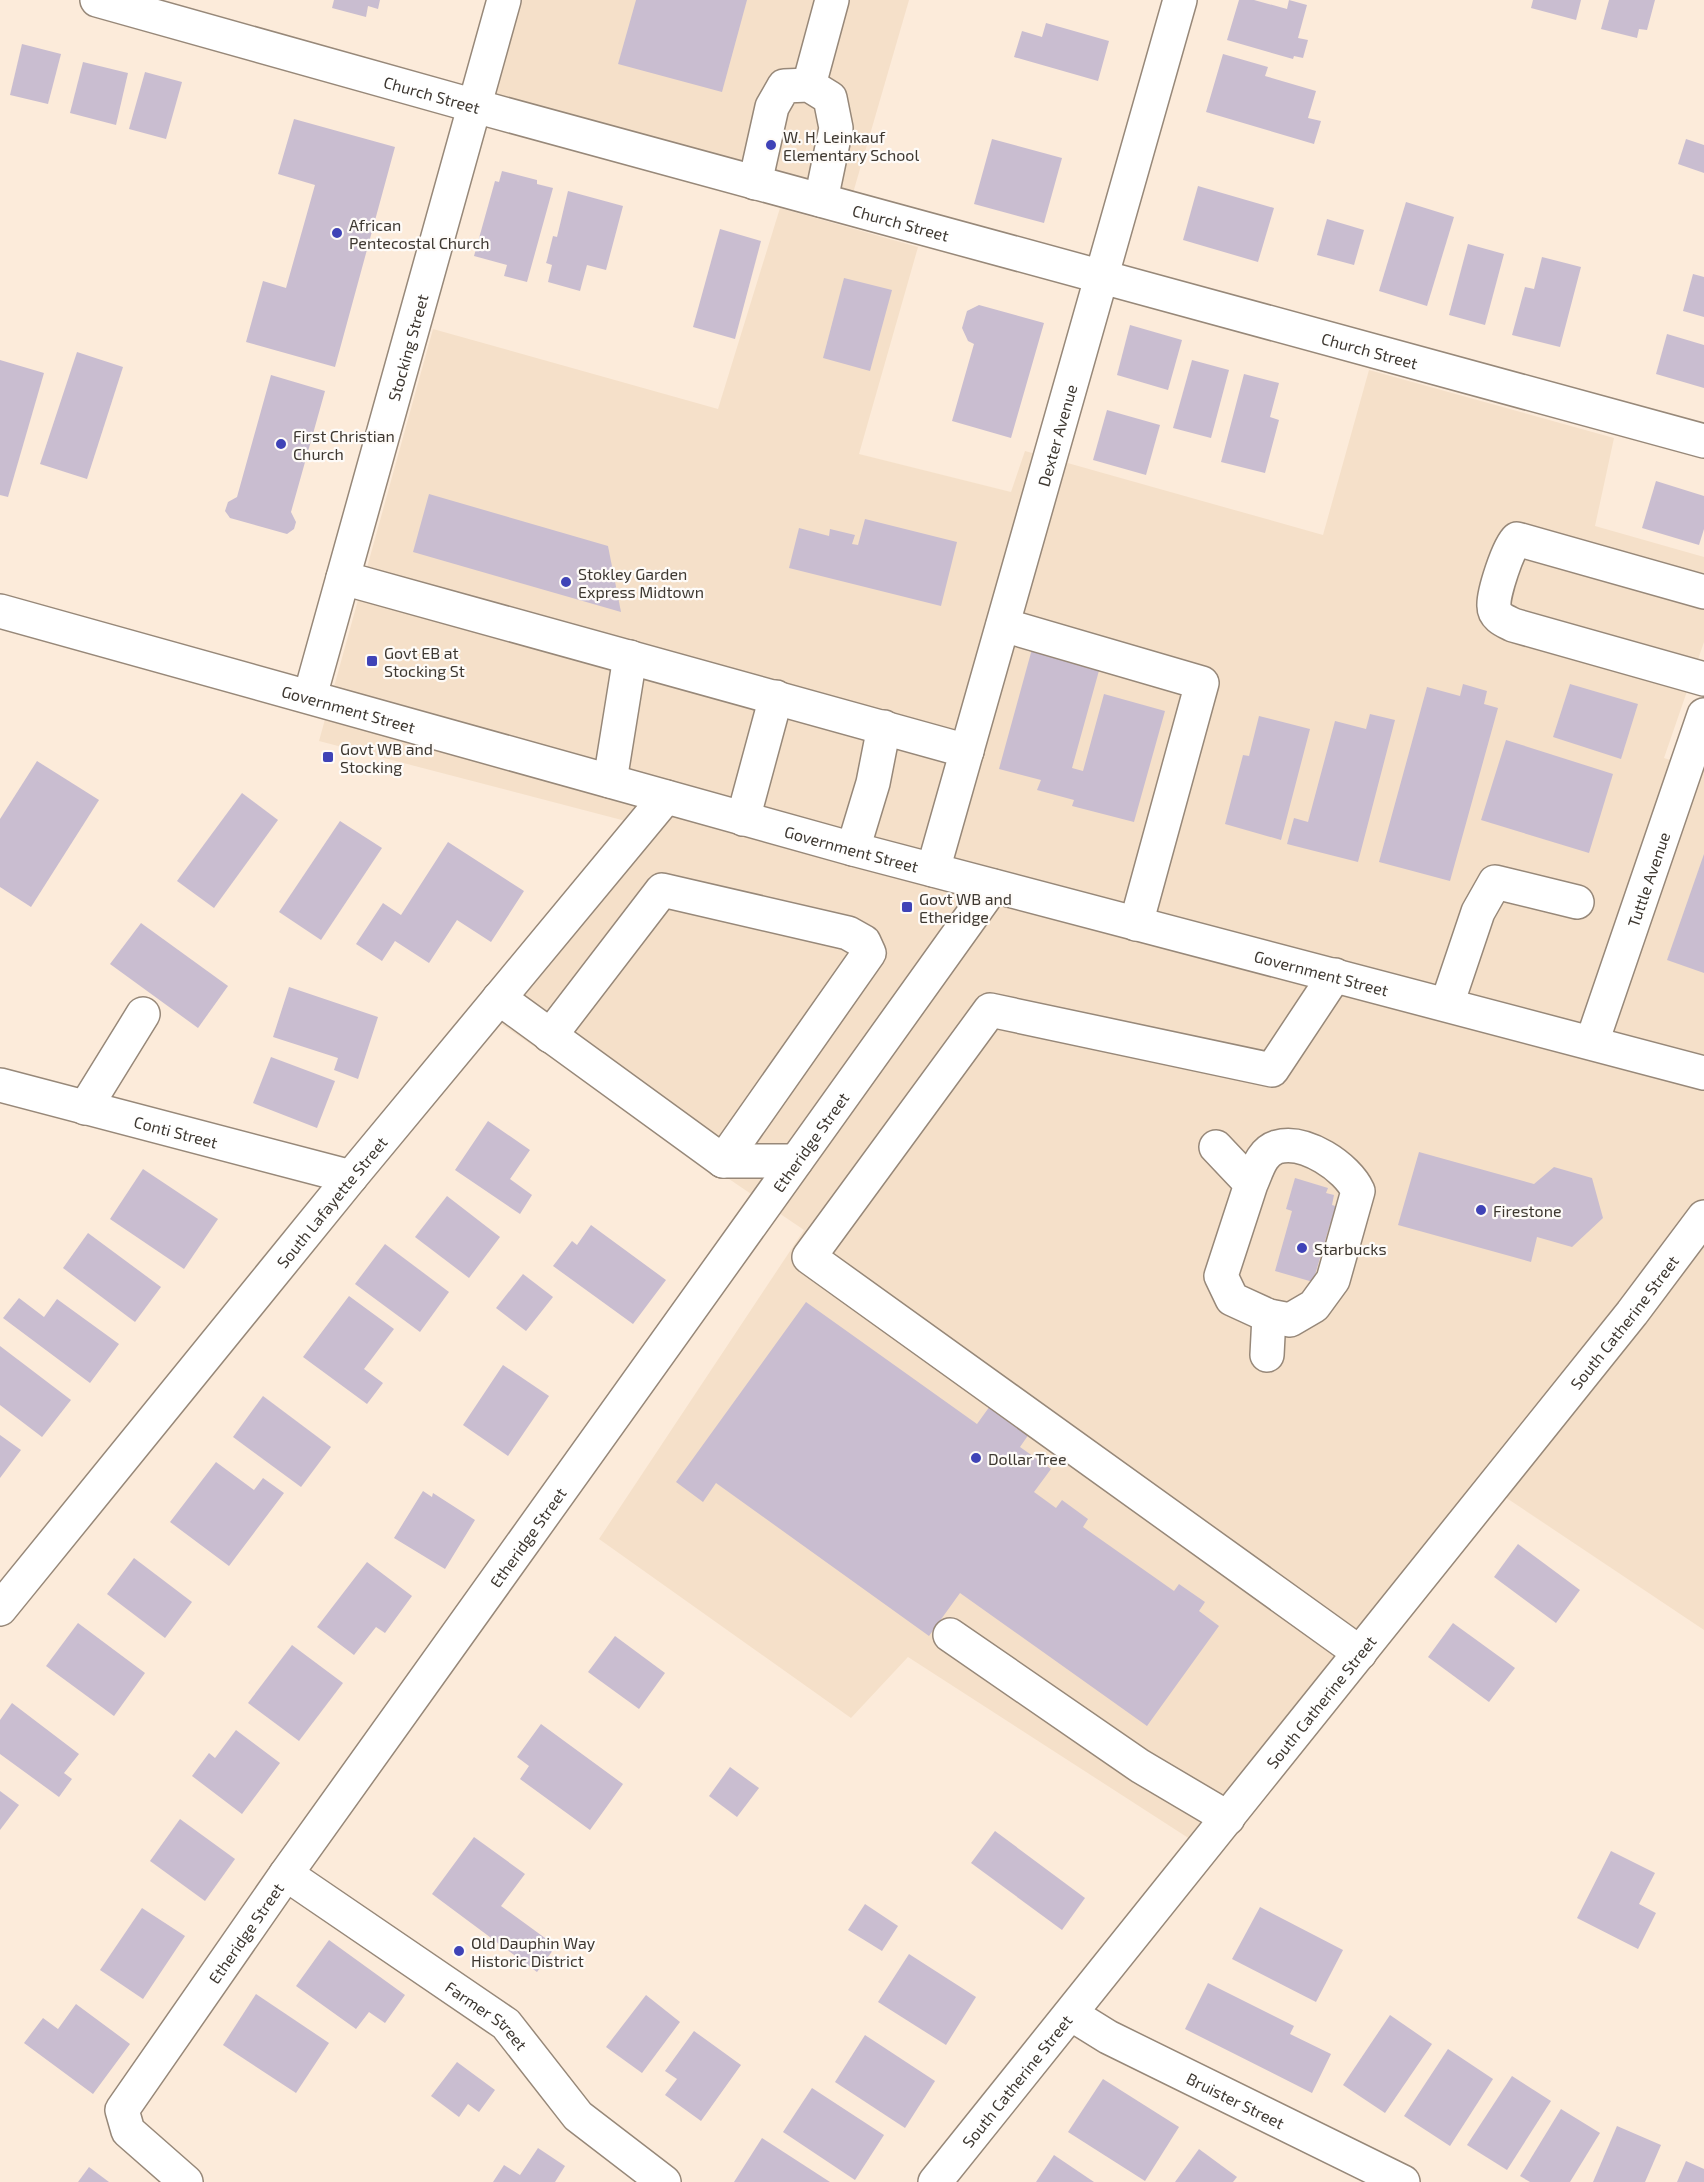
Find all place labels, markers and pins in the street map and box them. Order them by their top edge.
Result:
place label: W. H. Leinkauf Elementary School [783,127,919,164]
marker: W. H. Leinkauf Elementary School [764,138,778,152]
place label: African Pentecostal Church [349,215,490,252]
marker: African Pentecostal Church [330,226,344,240]
place label: First Christian Church [293,426,395,463]
marker: First Christian Church [274,437,288,451]
place label: Stokley Garden Express Midtown [578,564,704,601]
marker: Stokley Garden Express Midtown [559,575,573,589]
place label: Govt EB at Stocking St [384,643,465,680]
marker: Govt EB at Stocking St [365,654,379,668]
place label: Govt WB and Stocking [340,739,433,776]
marker: Govt WB and Stocking [321,750,335,764]
place label: Govt WB and Etheridge [919,889,1012,926]
marker: Govt WB and Etheridge [900,900,914,914]
place label: Firestone [1493,1201,1562,1220]
marker: Firestone [1474,1203,1488,1217]
place label: Starbucks [1314,1239,1387,1258]
marker: Starbucks [1295,1241,1309,1255]
place label: Dollar Tree [988,1449,1066,1468]
marker: Dollar Tree [969,1451,983,1465]
place label: Old Dauphin Way Historic District [471,1933,596,1970]
marker: Old Dauphin Way Historic District [452,1944,466,1958]

